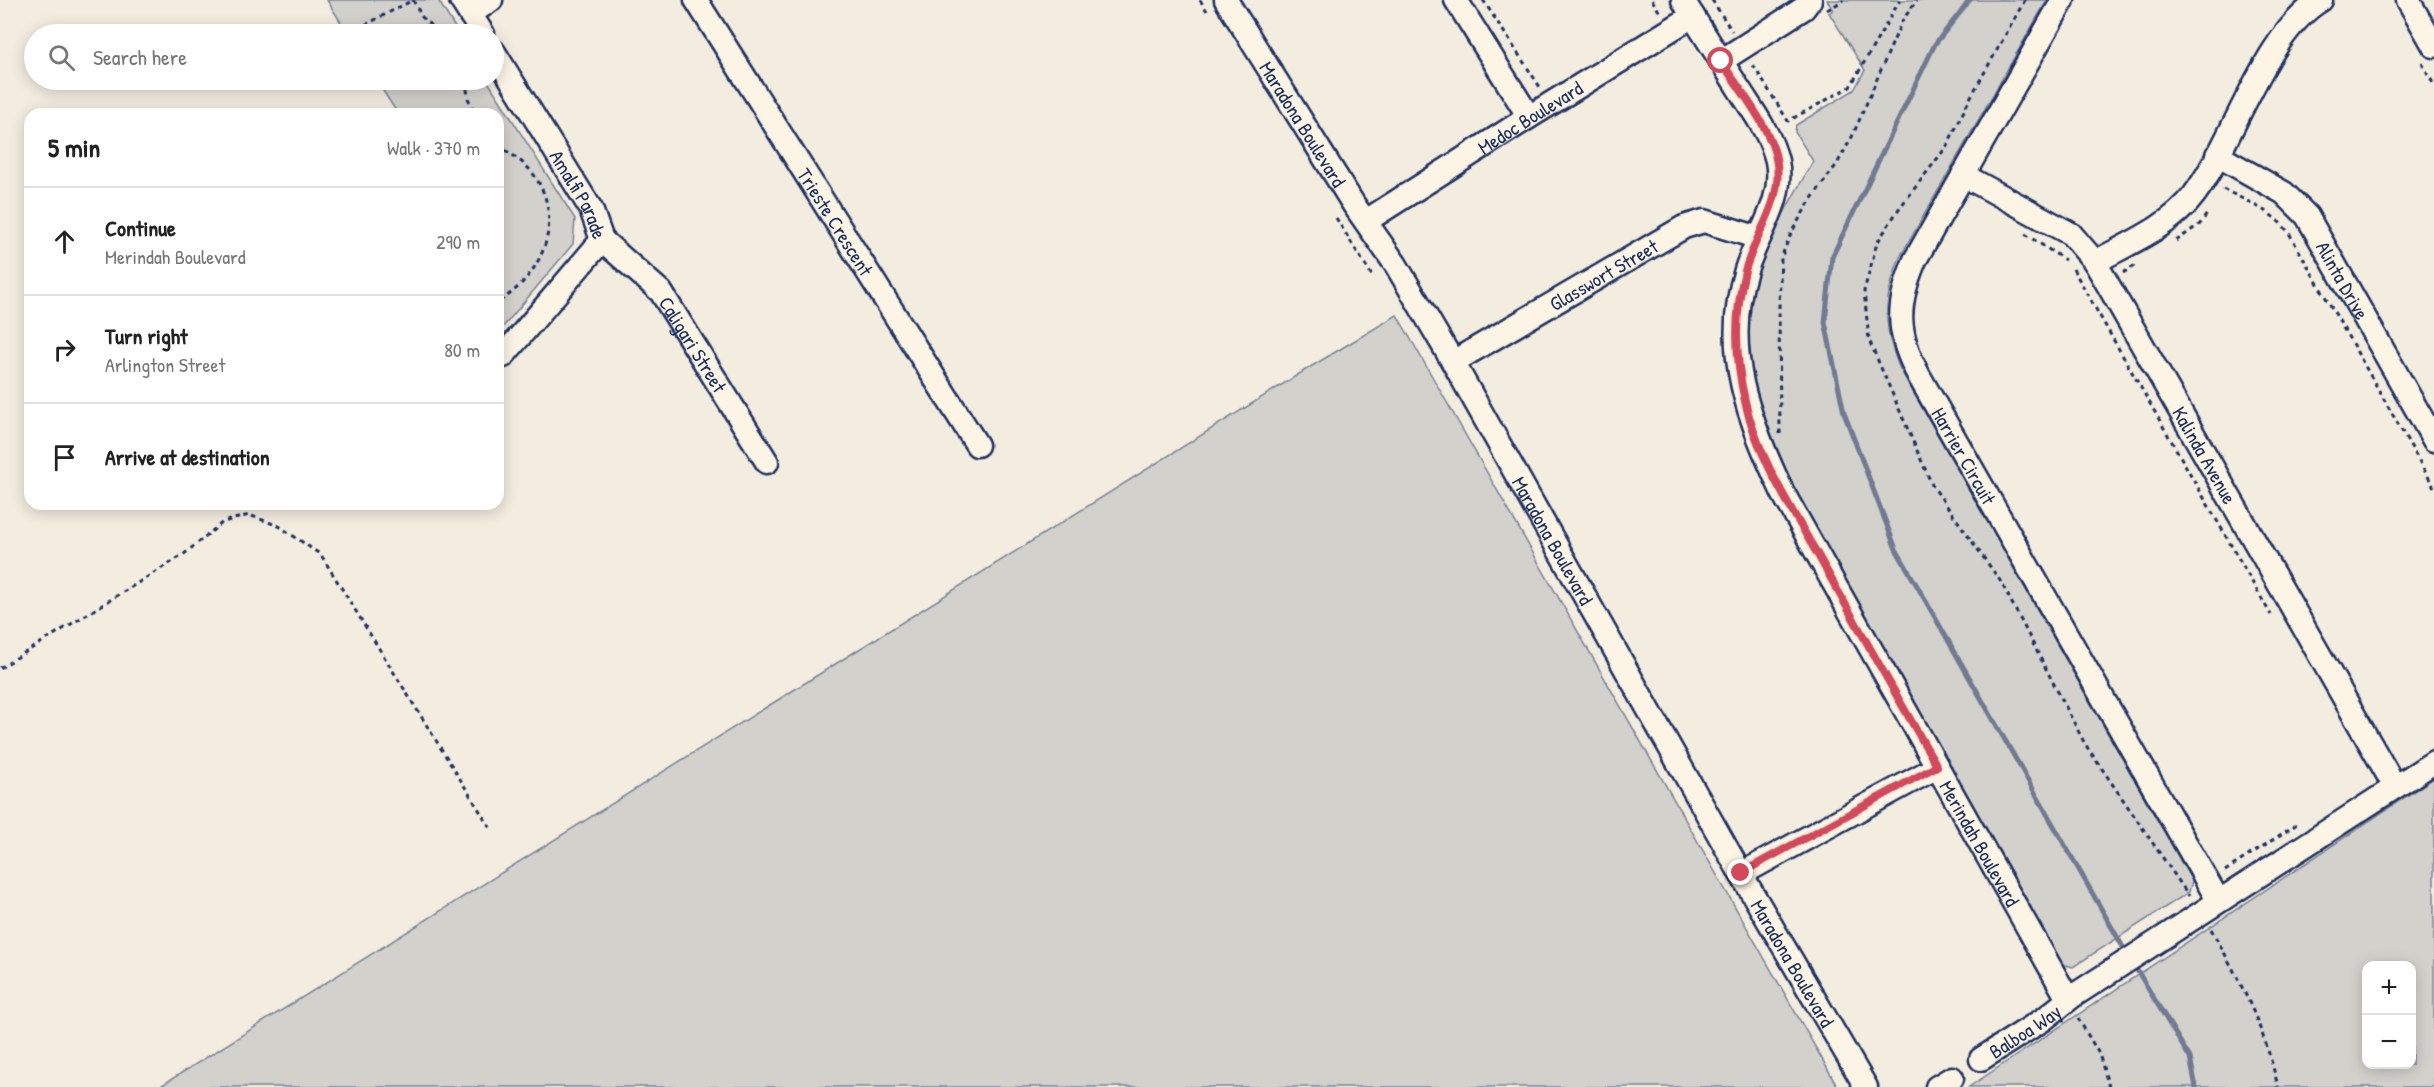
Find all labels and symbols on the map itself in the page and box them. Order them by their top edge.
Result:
route start [1707,47,1733,73]
street label: Maradona Boulevard [1254,56,1353,192]
street label: Medoc Boulevard [1472,74,1587,160]
street label: Amalfi Parade [544,144,614,242]
street label: Trieste Crescent [792,162,881,282]
street label: Glasswort Street [1544,231,1663,316]
street label: Alinta Drive [2310,236,2376,324]
street label: Caligari Street [653,291,734,398]
street label: Kalinda Avenue [2167,401,2244,508]
street label: Harrier Circuit [1926,402,2003,510]
street label: Maradona Boulevard [1506,471,1600,610]
street label: Merindah Boulevard [1934,775,2027,911]
route end [1727,859,1753,885]
street label: Maradona Boulevard [1745,894,1841,1032]
street label: Balboa Way [1984,997,2066,1064]

